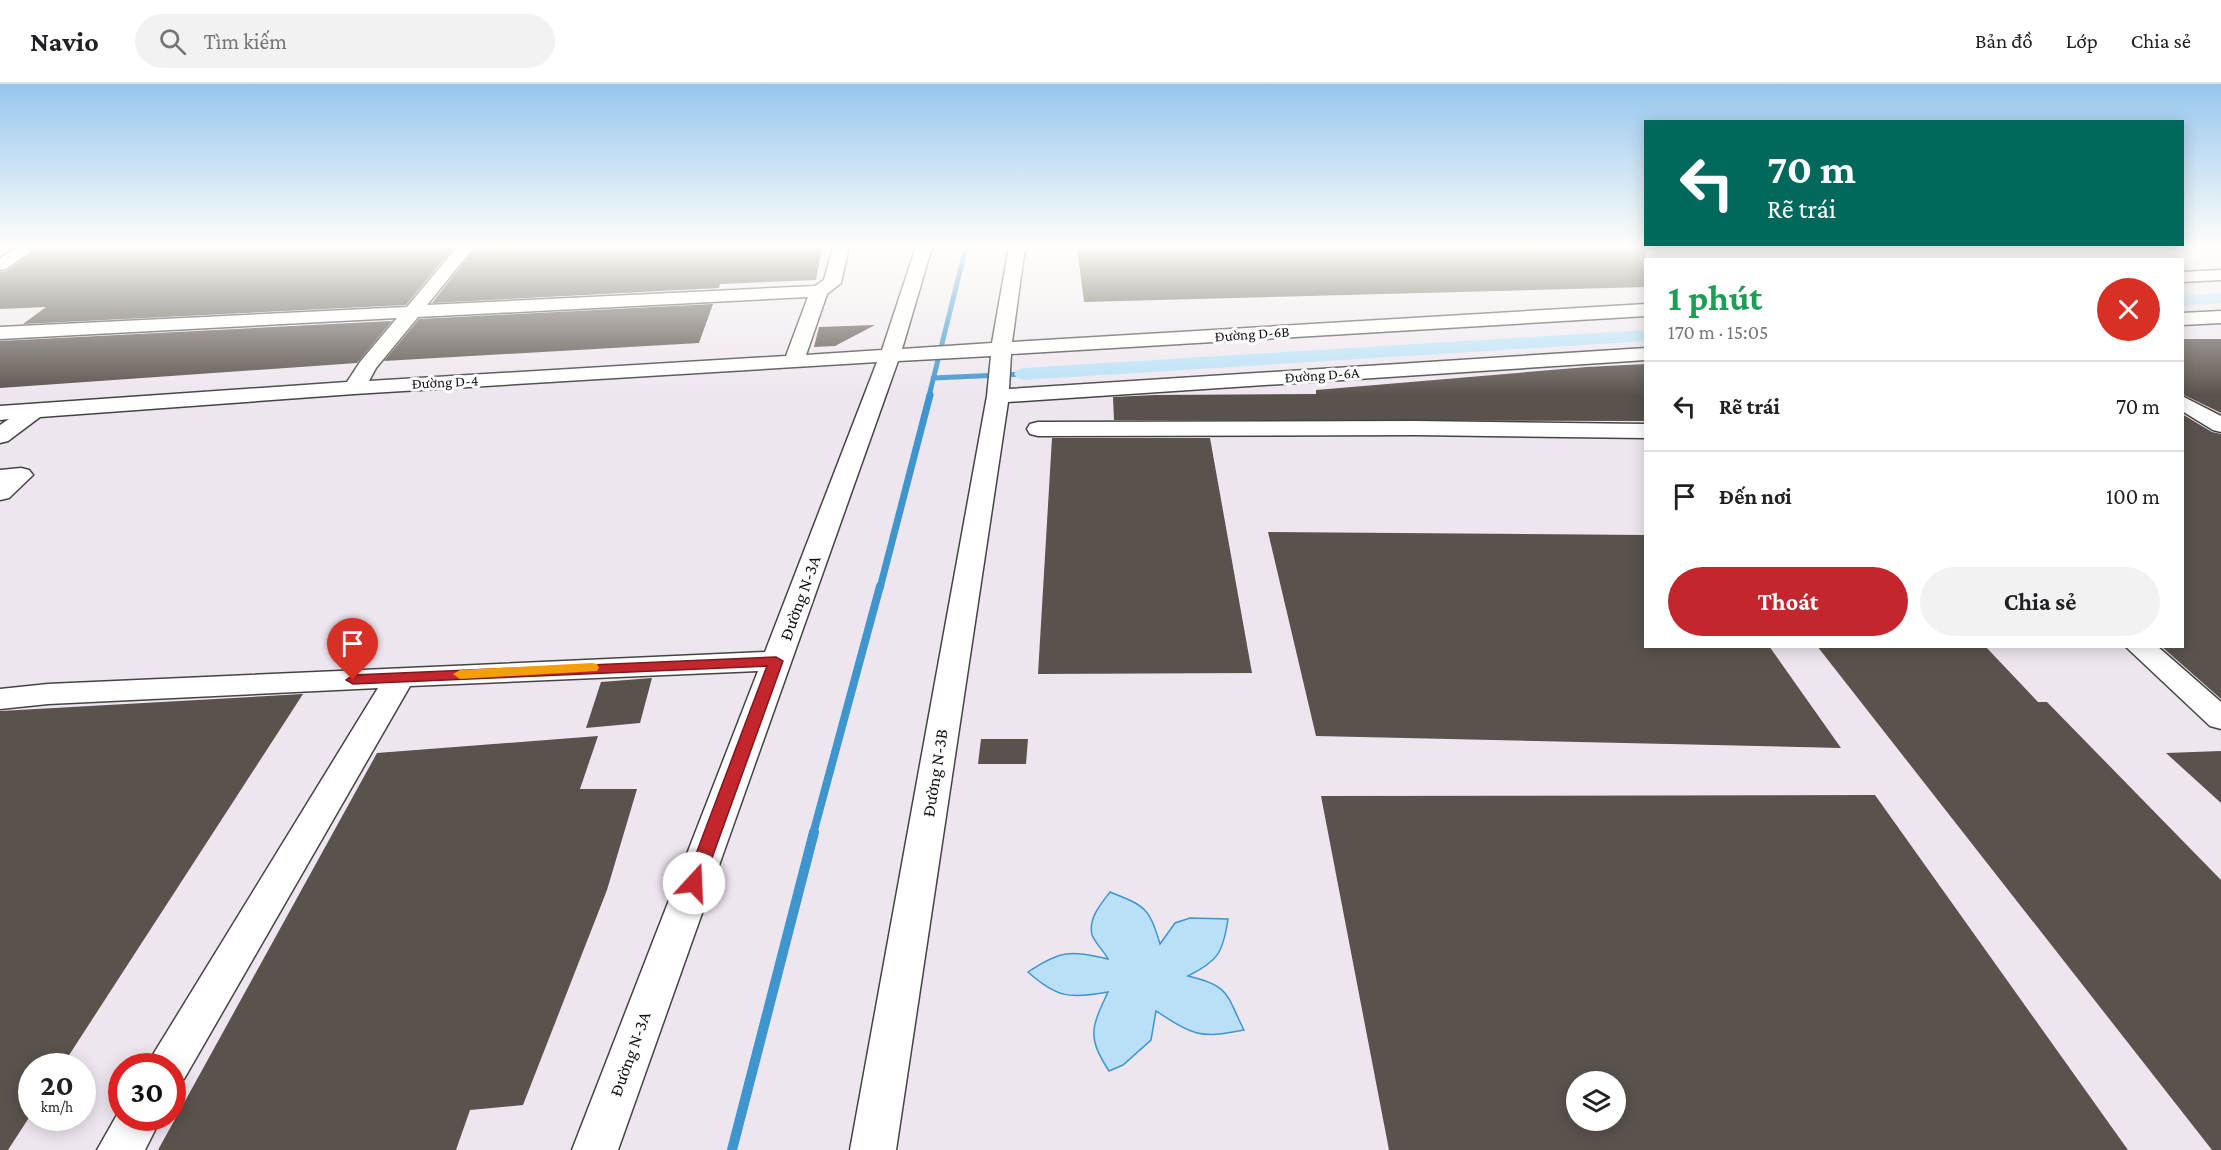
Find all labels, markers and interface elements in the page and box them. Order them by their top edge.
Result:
search box [135,14,555,68]
icon: search [156,25,189,58]
text: Navio [30,26,99,57]
text: Tìm kiếm [204,29,287,54]
text: Bản đồ [1975,29,2033,53]
text: Lớp [2066,29,2098,53]
text: Chia sẻ [2131,29,2191,53]
icon: left [1668,144,1746,222]
text: 70 m [1767,145,1856,192]
text: Rẽ trái [1767,194,1836,224]
text: 1 phút [1668,278,1762,318]
button: close [2097,278,2160,341]
text: 170 m · 15:05 [1668,321,1768,343]
street label: Đường D-6B [1214,323,1290,346]
street label: Đường D-6A [1284,364,1361,387]
street label: Đường D-4 [411,372,479,393]
icon: left [1668,390,1701,423]
text: Rẽ trái [1719,394,1780,419]
text: 70 m [2116,394,2160,419]
icon: arrive [1668,480,1701,513]
text: Đến nơi [1719,484,1792,509]
text: 100 m [2106,484,2160,509]
street label: Đường N-3A [775,552,825,643]
button: Thoát [1668,567,1908,636]
button: Chia sẻ [1920,567,2160,636]
pin [327,618,378,680]
icon: arrive [336,627,369,660]
street label: Đường N-3B [918,727,952,818]
position arrow [662,851,726,915]
street label: Đường N-3A [605,1008,655,1099]
speed limit sign: 30 [108,1053,186,1131]
text: 20 [40,1068,74,1101]
map controls [1566,1071,1626,1131]
button: layers [1566,1071,1626,1131]
text: km/h [41,1099,73,1115]

